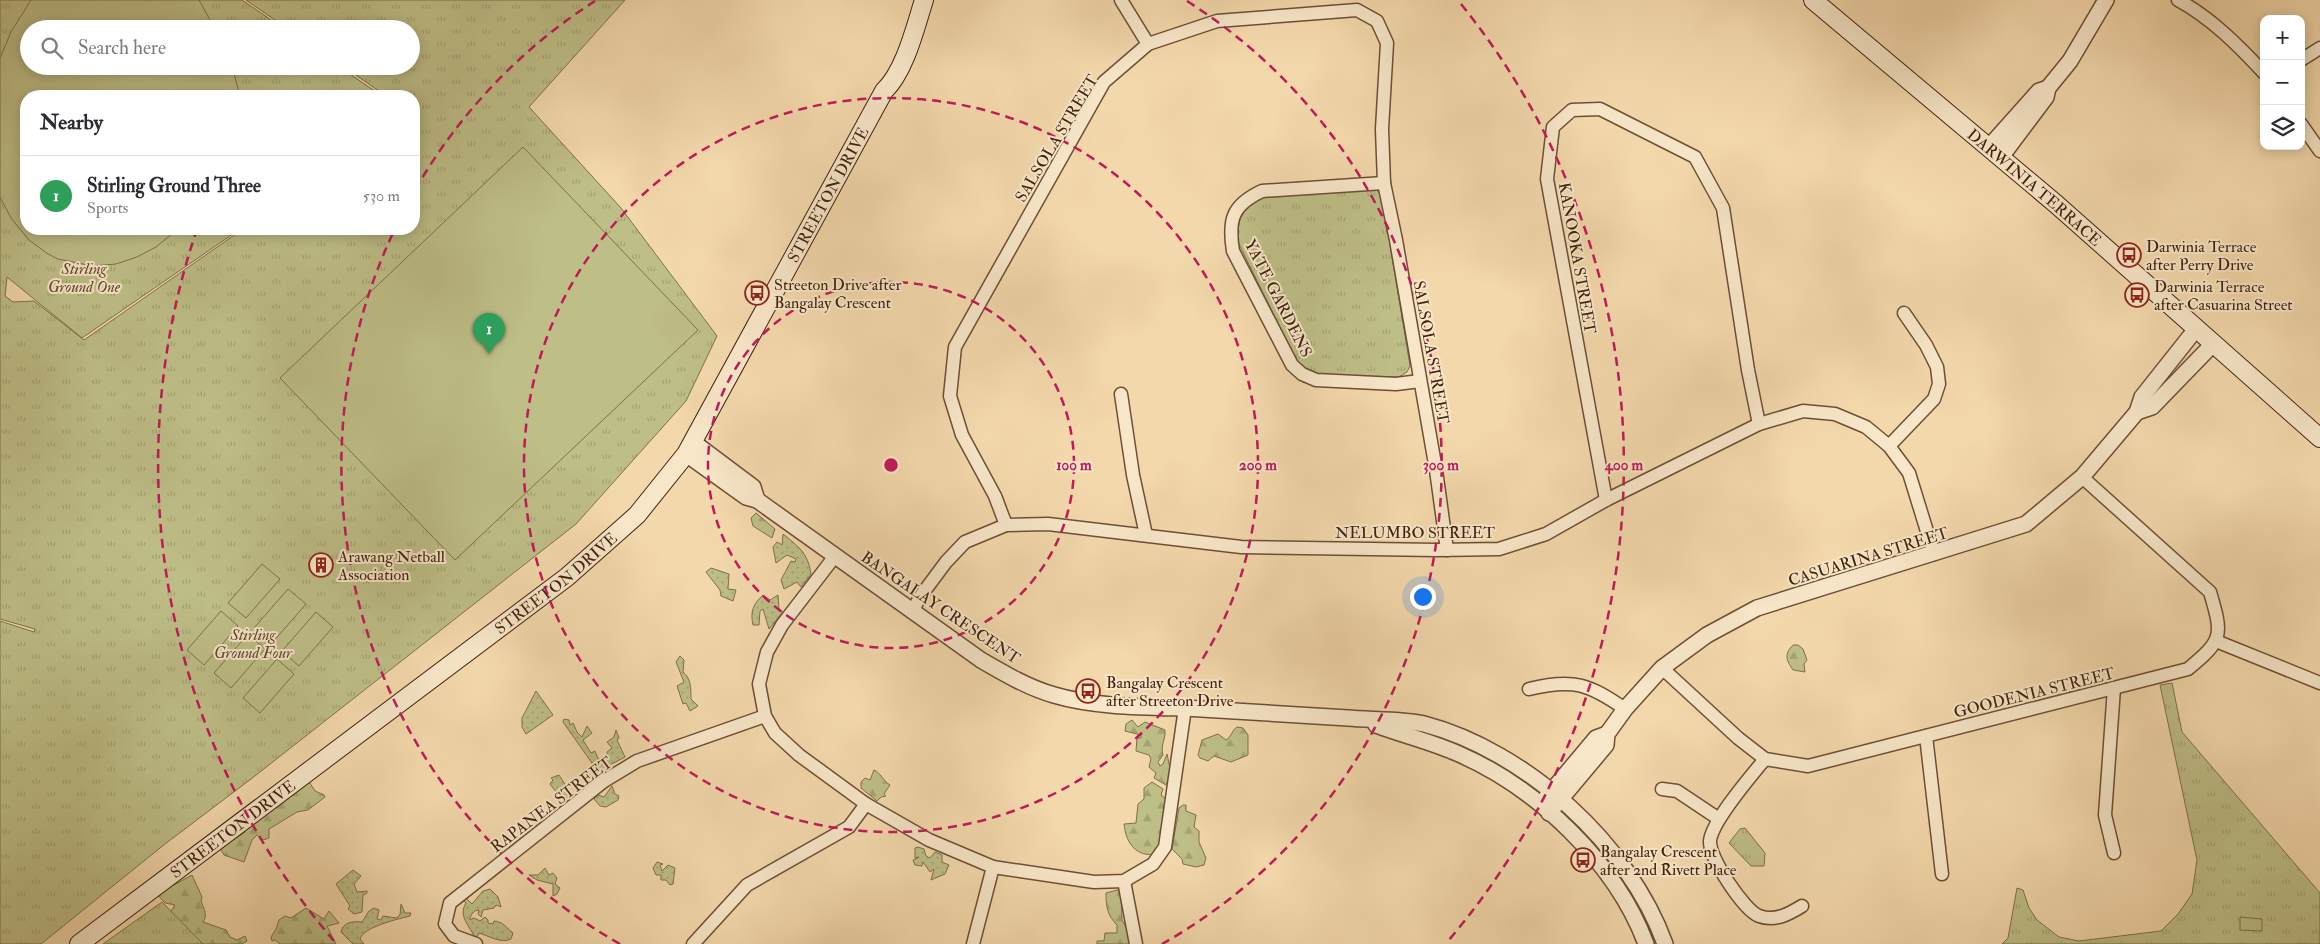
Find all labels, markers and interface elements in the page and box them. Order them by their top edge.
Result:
map controls [2260,15,2305,150]
button: + [2260,15,2305,60]
search box [20,20,420,75]
icon: search [38,34,66,62]
text: Search here [78,36,166,60]
button: − [2260,60,2305,105]
street label: SALSOLA STREET [1011,71,1103,206]
button: layers [2260,105,2305,150]
text: Nearby [40,109,103,136]
street label: STREETON DRIVE [783,124,873,266]
street label: DARWINIA TERRACE [1963,125,2105,251]
text: Stirling Ground Three [87,174,261,198]
street label: KANOOKA STREET [1554,181,1600,335]
text: 1 [53,186,59,206]
text: 530 m [363,186,400,206]
text: Sports [87,198,128,218]
street label: YATE GARDENS [1240,236,1316,361]
place label: Darwinia Terrace after Perry Drive [2146,237,2257,275]
bus stop icon: Darwinia Terrace after Perry Drive [2116,242,2142,268]
park label: Stirling Ground One [48,259,121,297]
place label: Streeton Drive after Bangalay Crescent [774,275,901,313]
place label: Darwinia Terrace after Casuarina Street [2154,277,2293,315]
street label: SALSOLA STREET [1409,279,1453,425]
bus stop icon: Streeton Drive after Bangalay Crescent [744,280,770,306]
bus stop icon: Darwinia Terrace after Casuarina Street [2124,282,2150,308]
pin: 1 [473,313,505,354]
centre of rings [882,456,900,474]
text: 100 m [1056,456,1092,475]
text: 200 m [1239,456,1277,475]
text: 300 m [1423,456,1459,475]
text: 400 m [1604,456,1643,475]
street label: NELUMBO STREET [1335,523,1495,543]
street label: CASUARINA STREET [1786,523,1951,591]
street label: STREETON DRIVE [491,528,621,639]
place label: Arawang Netball Association [337,547,445,585]
street label: BANGALAY CRESCENT [857,547,1024,669]
building icon: Arawang Netball Association [308,552,334,578]
your location [1410,584,1436,610]
park label: Stirling Ground Four [214,625,293,663]
street label: GOODENIA STREET [1952,663,2117,723]
place label: Bangalay Crescent after Streeton Drive [1106,673,1234,711]
bus stop icon: Bangalay Crescent after Streeton Drive [1075,678,1101,704]
street label: RAPANEA STREET [487,752,616,857]
street label: STREETON DRIVE [167,776,300,883]
place label: Bangalay Crescent after 2nd Rivett Place [1600,842,1737,880]
bus stop icon: Bangalay Crescent after 2nd Rivett Place [1570,847,1596,873]

